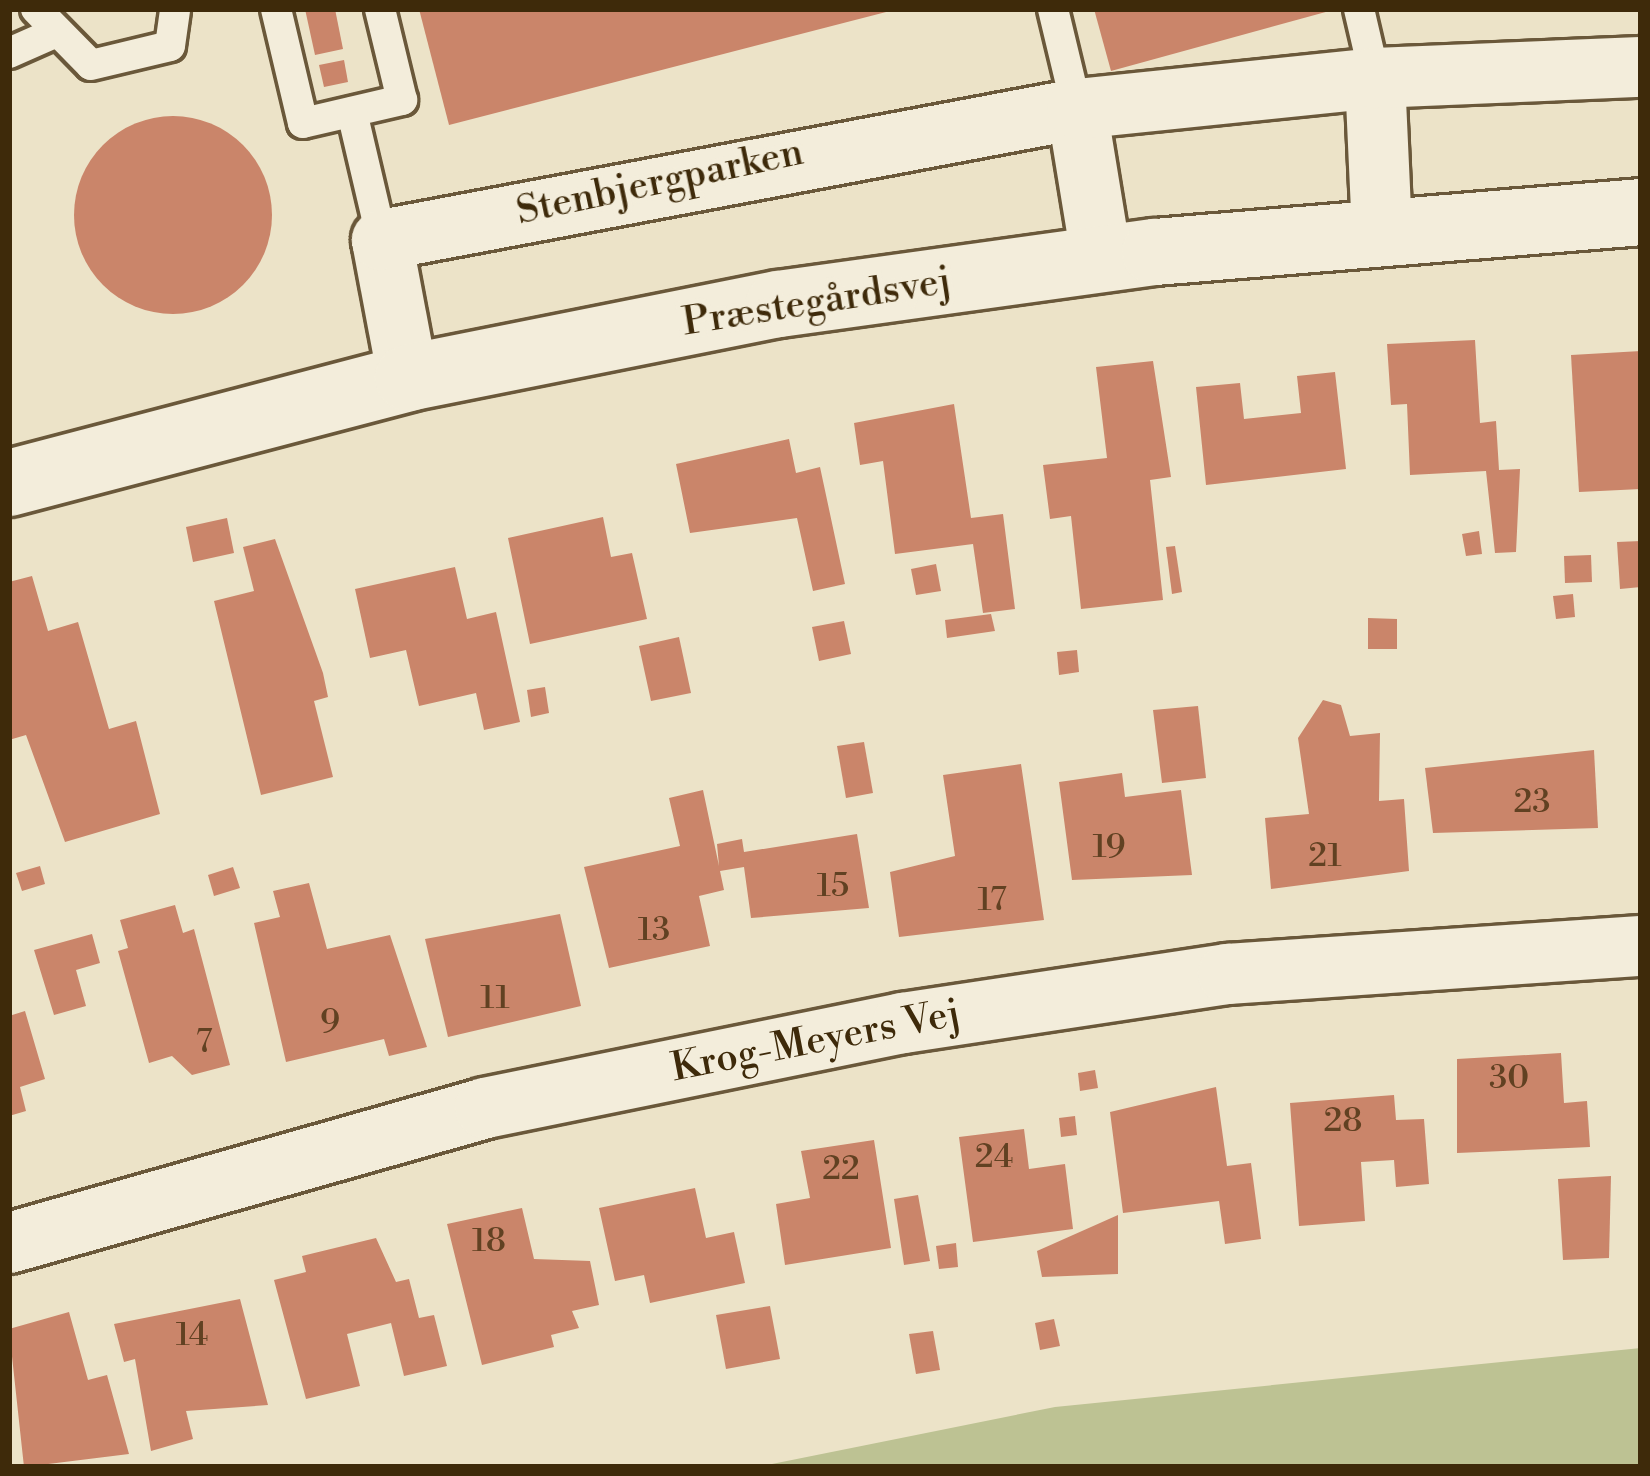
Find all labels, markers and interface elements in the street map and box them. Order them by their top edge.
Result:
street label: Stenbjergparken [512,130,808,236]
street label: Præstegårdsvej [679,259,955,347]
house number: 23 [1513,783,1551,823]
house number: 19 [1092,828,1126,868]
house number: 21 [1308,837,1342,877]
house number: 15 [817,867,849,907]
house number: 17 [977,881,1007,921]
house number: 13 [638,911,670,951]
house number: 11 [480,979,510,1019]
street label: Krog-Meyers Vej [667,991,965,1093]
house number: 9 [320,1003,340,1043]
house number: 7 [196,1023,212,1063]
house number: 30 [1489,1059,1529,1099]
house number: 28 [1323,1102,1363,1142]
house number: 24 [975,1138,1013,1178]
house number: 22 [822,1150,860,1190]
house number: 18 [472,1222,506,1262]
house number: 14 [176,1316,208,1356]

